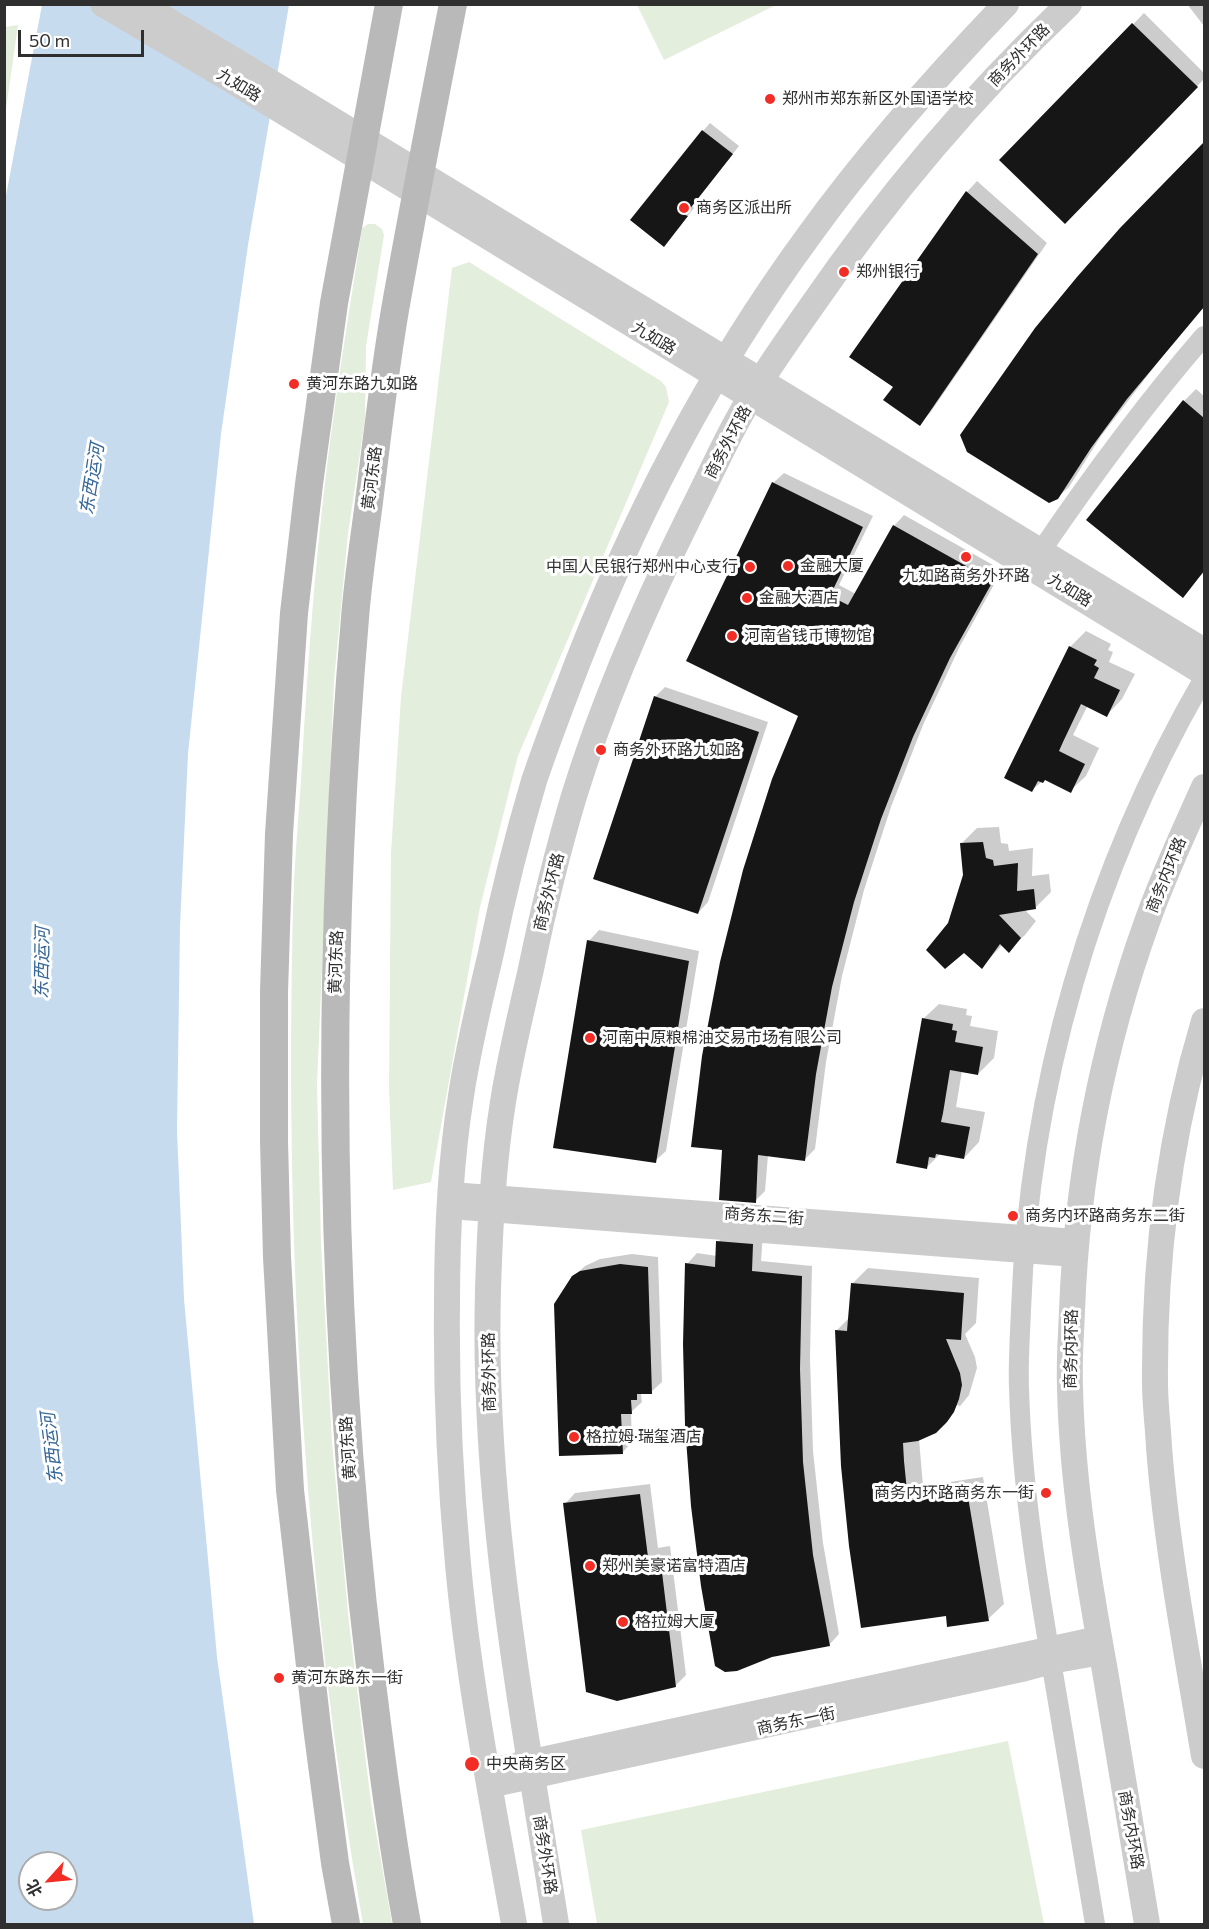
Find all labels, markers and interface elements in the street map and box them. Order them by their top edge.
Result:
scale bar [21,18,147,56]
street label: 商务外环路 [984,20,1054,90]
text: 50 m [29,29,70,51]
street label: 九如路 [213,64,265,106]
place label: 郑州市郑东新区外国语学校 [782,89,974,109]
marker: 郑州市郑东新区外国语学校 [763,92,777,106]
place label: 商务区派出所 [696,198,792,218]
marker: 商务区派出所 [677,201,691,215]
place label: 郑州银行 [856,262,920,282]
marker: 郑州银行 [837,265,851,279]
street label: 九如路 [628,317,680,359]
place label: 黄河东路九如路 [306,374,418,394]
marker: 黄河东路九如路 [287,377,301,391]
street label: 商务外环路 [701,402,755,482]
water label: 东西运河 [76,442,108,516]
street label: 黄河东路 [359,445,385,511]
marker: 九如路商务外环路 [959,550,973,564]
place label: 金融大厦 [800,556,864,576]
place label: 中国人民银行郑州中心支行 [546,557,738,577]
marker: 金融大厦 [781,559,795,573]
marker: 中国人民银行郑州中心支行 [743,560,757,574]
place label: 九如路商务外环路 [902,566,1030,586]
street label: 九如路 [1044,569,1096,611]
place label: 金融大酒店 [759,588,839,608]
marker: 金融大酒店 [740,591,754,605]
place label: 河南省钱币博物馆 [744,626,872,646]
marker: 河南省钱币博物馆 [725,629,739,643]
place label: 商务外环路九如路 [613,740,741,760]
marker: 商务外环路九如路 [594,743,608,757]
street label: 商务内环路 [1142,834,1190,916]
street label: 商务外环路 [530,851,568,933]
water label: 东西运河 [31,927,53,999]
street label: 黄河东路 [325,930,347,994]
place label: 河南中原粮棉油交易市场有限公司 [602,1028,842,1048]
marker: 河南中原粮棉油交易市场有限公司 [583,1031,597,1045]
street label: 商务东二街 [723,1204,805,1228]
place label: 商务内环路商务东二街 [1025,1206,1185,1226]
marker: 商务内环路商务东二街 [1006,1209,1020,1223]
street label: 商务内环路 [1061,1309,1081,1389]
street label: 商务外环路 [479,1332,499,1412]
water label: 东西运河 [37,1411,67,1485]
street label: 黄河东路 [336,1415,360,1481]
place label: 格拉姆·瑞玺酒店 [586,1427,702,1447]
marker: 格拉姆·瑞玺酒店 [567,1430,581,1444]
place label: 商务内环路商务东一街 [874,1483,1034,1503]
marker: 商务内环路商务东一街 [1039,1486,1053,1500]
place label: 郑州美豪诺富特酒店 [602,1556,746,1576]
marker: 郑州美豪诺富特酒店 [583,1559,597,1573]
place label: 格拉姆大厦 [635,1612,715,1632]
marker: 格拉姆大厦 [616,1615,630,1629]
place label: 黄河东路东一街 [291,1668,403,1688]
marker: 黄河东路东一街 [272,1671,286,1685]
street label: 商务东一街 [755,1703,837,1739]
place label: 中央商务区 [486,1754,566,1774]
marker: 中央商务区 [463,1755,481,1773]
street label: 商务内环路 [1115,1789,1147,1871]
street label: 商务外环路 [529,1814,561,1896]
north arrow [18,1851,78,1911]
text: 北 [21,1877,45,1900]

